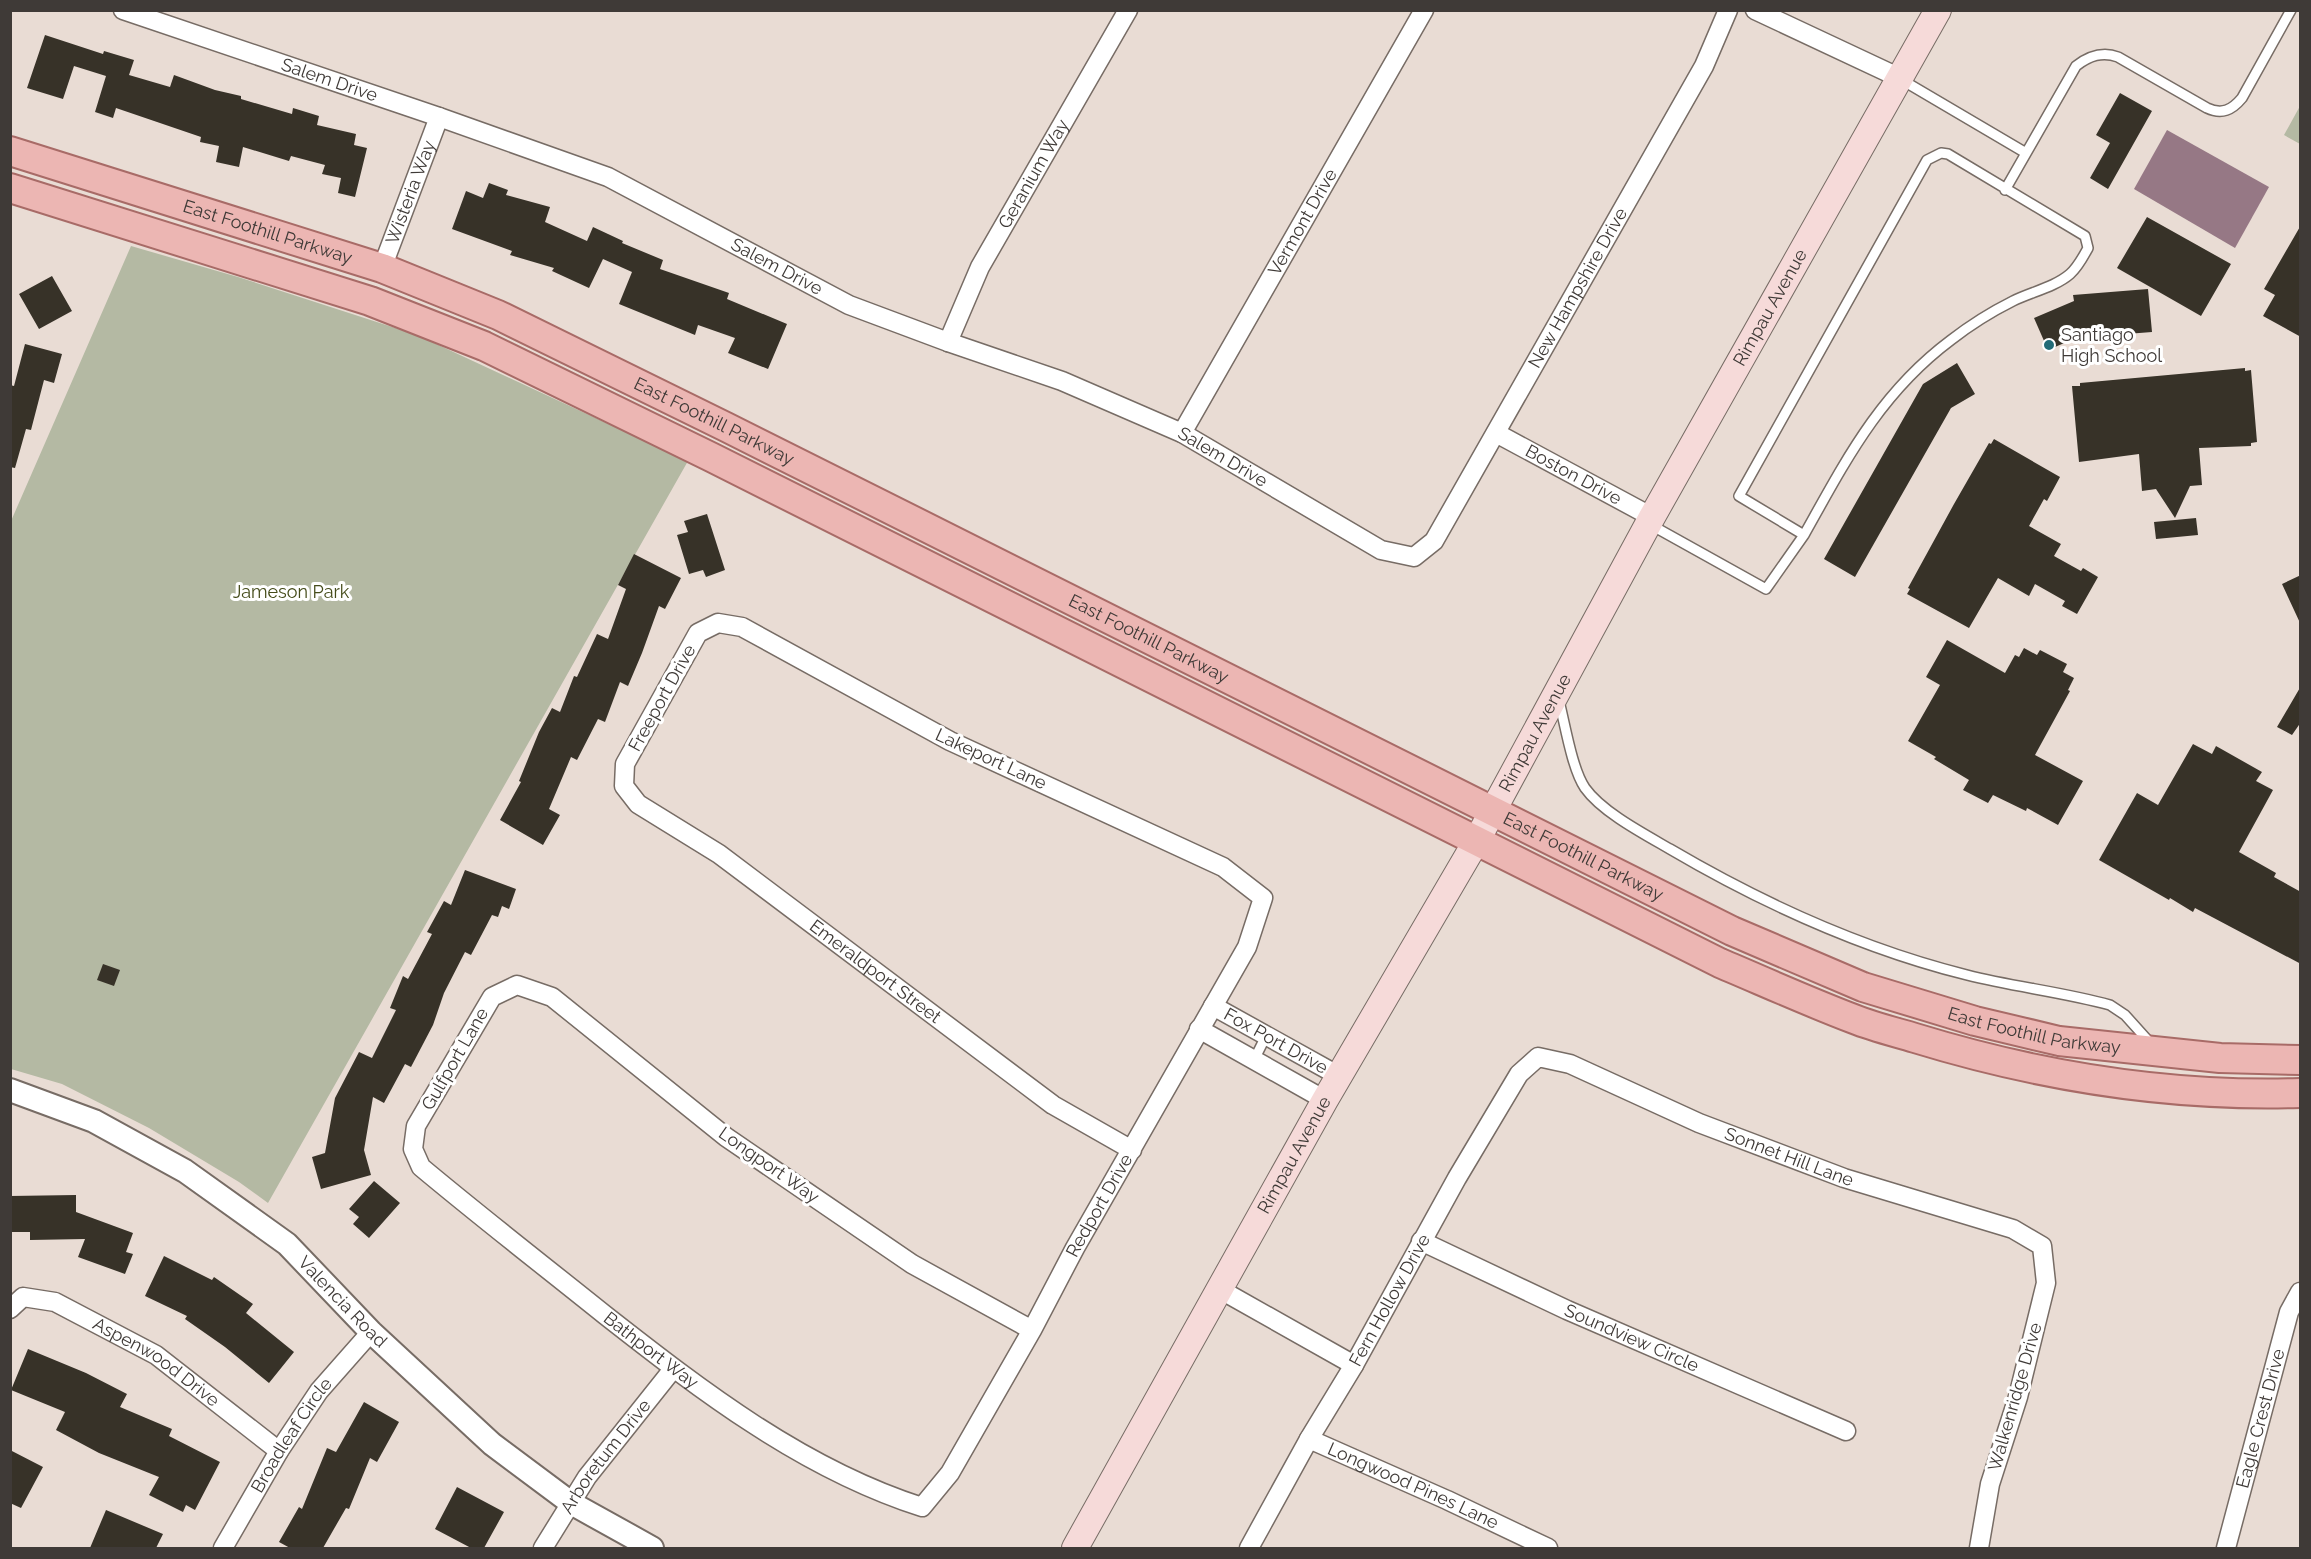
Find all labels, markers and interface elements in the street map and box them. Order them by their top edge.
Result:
street label: Salem Drive [279,53,381,106]
street label: Geranium Way [994,115,1073,232]
street label: Wisteria Way [381,137,439,247]
street label: Vermont Drive [1264,165,1341,279]
street label: East Foothill Parkway [181,195,355,268]
street label: New Hampshire Drive [1524,204,1631,372]
street label: Salem Drive [728,233,827,299]
street label: Rimpau Avenue [1728,245,1811,370]
place label: Santiago High School [2061,324,2162,366]
marker: Santiago High School [2042,338,2056,352]
street label: East Foothill Parkway [631,372,798,470]
street label: Salem Drive [1174,422,1272,491]
street label: Boston Drive [1522,440,1626,509]
park label: Jameson Park [233,581,350,602]
street label: East Foothill Parkway [1066,590,1233,687]
street label: Freeport Drive [624,640,700,755]
street label: Rimpau Avenue [1494,670,1575,795]
street label: Lakeport Lane [932,724,1050,794]
street label: East Foothill Parkway [1500,807,1667,905]
street label: Emeraldport Street [806,915,945,1027]
street label: East Foothill Parkway [1945,1002,2122,1057]
street label: Fox Port Drive [1221,1003,1332,1078]
street label: Gulfport Lane [417,1004,493,1114]
street label: Rimpau Avenue [1253,1092,1335,1217]
street label: Longport Way [715,1122,824,1207]
street label: Sonnet Hill Lane [1722,1123,1857,1190]
street label: Redport Drive [1061,1150,1137,1260]
street label: Fern Hollow Drive [1344,1230,1434,1370]
street label: Valencia Road [294,1252,392,1351]
street label: Soundview Circle [1561,1299,1703,1376]
street label: Bathport Way [600,1307,703,1393]
street label: Aspenwood Drive [90,1313,224,1411]
street label: Walkenridge Drive [1983,1320,2046,1473]
street label: Eagle Crest Drive [2231,1346,2289,1490]
street label: Broadleaf Circle [246,1373,336,1496]
street label: Arboretum Drive [556,1394,655,1517]
street label: Longwood Pines Lane [1325,1438,1502,1533]

